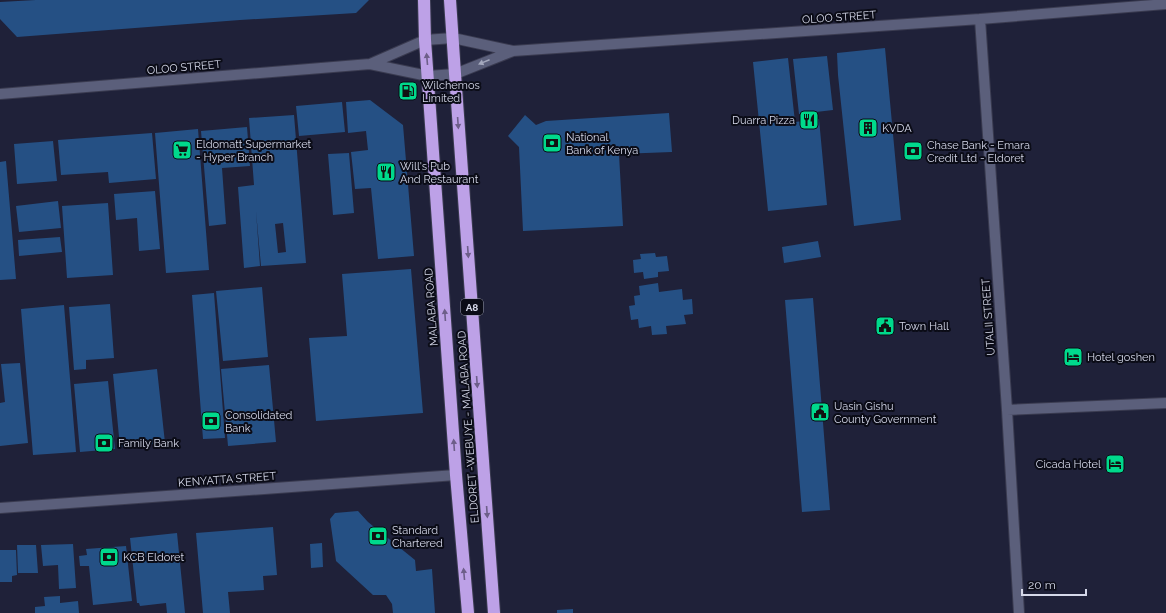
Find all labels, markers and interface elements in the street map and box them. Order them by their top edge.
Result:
street label: OLOO STREET [801,8,877,27]
one-way arrow [424,53,430,66]
street label: OLOO STREET [146,58,222,77]
one-way arrow [478,59,489,65]
place label: Wilchemos Limited [422,79,480,105]
fuel station icon: Wilchemos Limited [397,80,419,102]
restaurant icon: Duarra Pizza [798,109,820,131]
place label: Duarra Pizza [732,114,795,127]
one-way arrow [455,117,462,129]
building icon: KVDA [857,117,879,139]
place label: KVDA [882,122,912,135]
place label: National Bank of Kenya [566,131,638,157]
bank icon: National Bank of Kenya [541,132,563,154]
place label: Eldomatt Supermarket - Hyper Branch [196,138,312,164]
supermarket icon: Eldomatt Supermarket - Hyper Branch [171,139,193,161]
place label: Chase Bank - Emara Credit Ltd - Eldoret [927,139,1030,165]
bank icon: Chase Bank - Emara Credit Ltd - Eldoret [902,140,924,162]
place label: Will's Pub And Restaurant [400,160,479,186]
restaurant icon: Will's Pub And Restaurant [375,161,397,183]
one-way arrow [464,246,471,258]
street label: MALABA ROAD [422,267,441,347]
street label: UTALII STREET [979,278,998,356]
road number: A8 [461,299,483,315]
one-way arrow [442,308,448,321]
public building icon: Town Hall [874,315,896,337]
place label: Town Hall [899,320,949,333]
street label: ELDORET -WEBUYE - MALABA ROAD [455,330,482,524]
hotel icon: Hotel goshen [1062,346,1084,368]
place label: Hotel goshen [1087,351,1155,364]
one-way arrow [474,376,481,388]
place label: Uasin Gishu County Government [834,400,937,426]
public building icon: Uasin Gishu County Government [809,401,831,423]
place label: Consolidated Bank [225,409,293,435]
bank icon: Consolidated Bank [200,410,222,432]
bank icon: Family Bank [93,432,115,454]
place label: Family Bank [118,437,179,450]
one-way arrow [451,439,458,451]
hotel icon: Cicada Hotel [1104,453,1126,475]
place label: Cicada Hotel [1036,458,1101,471]
street label: KENYATTA STREET [177,470,277,489]
one-way arrow [483,506,490,518]
place label: Standard Chartered [392,524,443,550]
bank icon: Standard Chartered [367,525,389,547]
bank icon: KCB Eldoret [98,546,120,568]
place label: KCB Eldoret [123,551,184,564]
one-way arrow [461,568,468,580]
scale bar [1022,571,1086,597]
text: 20 m [1028,578,1056,592]

